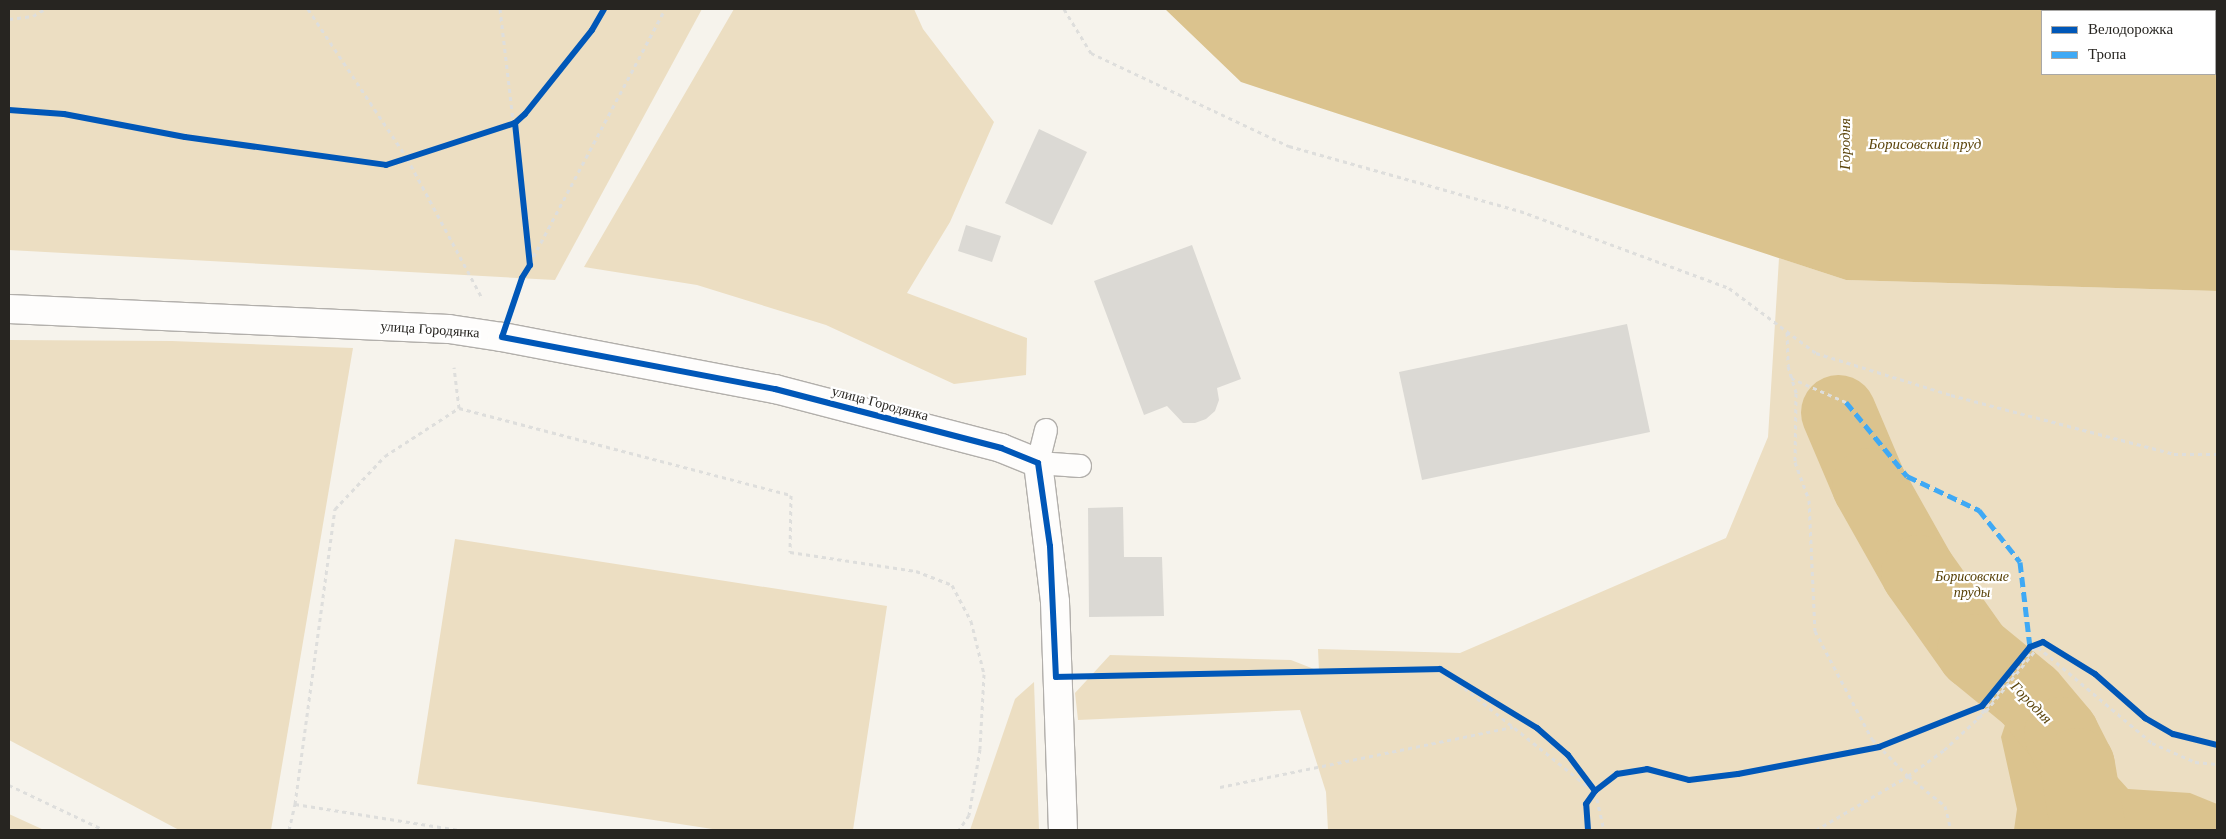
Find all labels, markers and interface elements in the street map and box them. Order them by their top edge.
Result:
legend [2041,10,2216,75]
text: Велодорожка [2088,21,2173,37]
text: Тропа [2088,46,2126,62]
water label: Городня [1837,118,1855,170]
water label: Борисовский пруд [1869,136,1981,154]
street label: улица Городянка [380,318,480,342]
street label: улица Городянка [830,383,930,425]
park label: Борисовские пруды [1935,569,2009,602]
water label: Городня [2006,678,2056,728]

